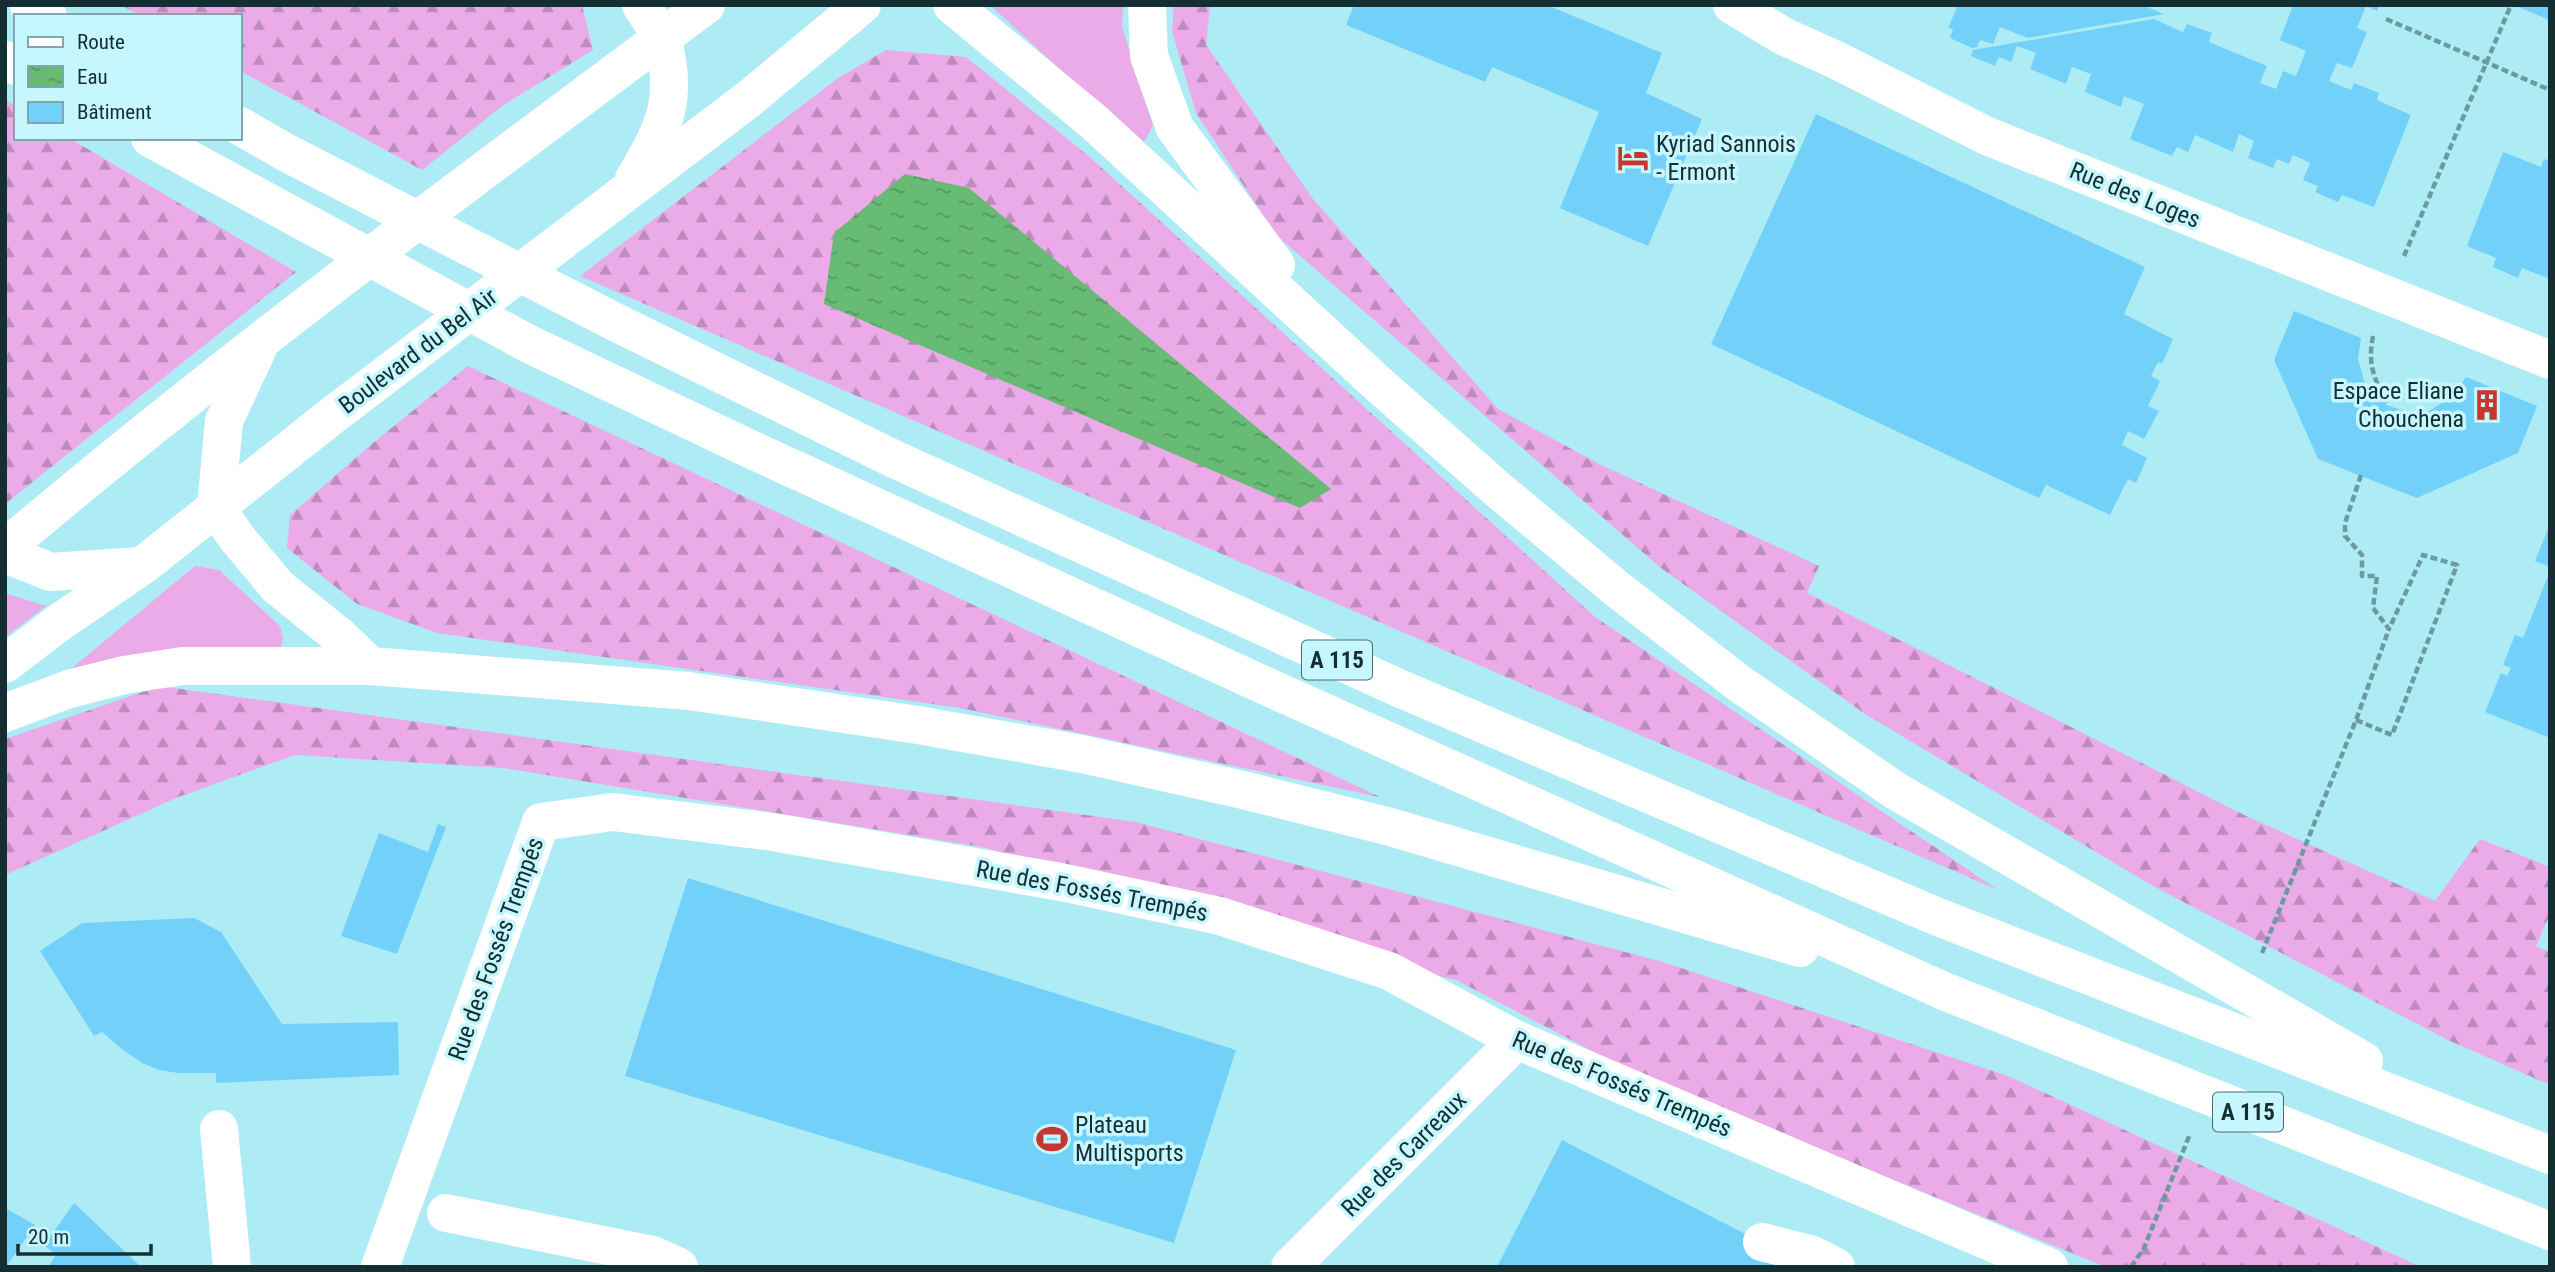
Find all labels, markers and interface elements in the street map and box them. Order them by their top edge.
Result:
legend [14,14,242,140]
text: Route [77,30,125,54]
text: Eau [77,65,108,89]
text: Bâtiment [77,100,152,124]
place label: Kyriad Sannois - Ermont [1656,130,1796,186]
hotel icon: Kyriad Sannois - Ermont [1616,141,1650,175]
street label: Rue des Loges [2066,156,2204,234]
street label: Boulevard du Bel Air [334,282,502,420]
place label: Espace Eliane Chouchena [2333,377,2464,433]
building icon: Espace Eliane Chouchena [2470,388,2504,422]
road number: A 115 [1302,640,1372,680]
street label: Rue des Fossés Trempés [443,834,549,1064]
street label: Rue des Fossés Trempés [974,855,1210,927]
street label: Rue des Fossés Trempés [1508,1025,1736,1143]
street label: Rue des Carreaux [1336,1086,1472,1222]
road number: A 115 [2213,1092,2283,1132]
place label: Plateau Multisports [1075,1111,1184,1167]
sports icon: Plateau Multisports [1035,1122,1069,1156]
scale bar [18,1212,150,1256]
text: 20 m [28,1225,69,1249]

